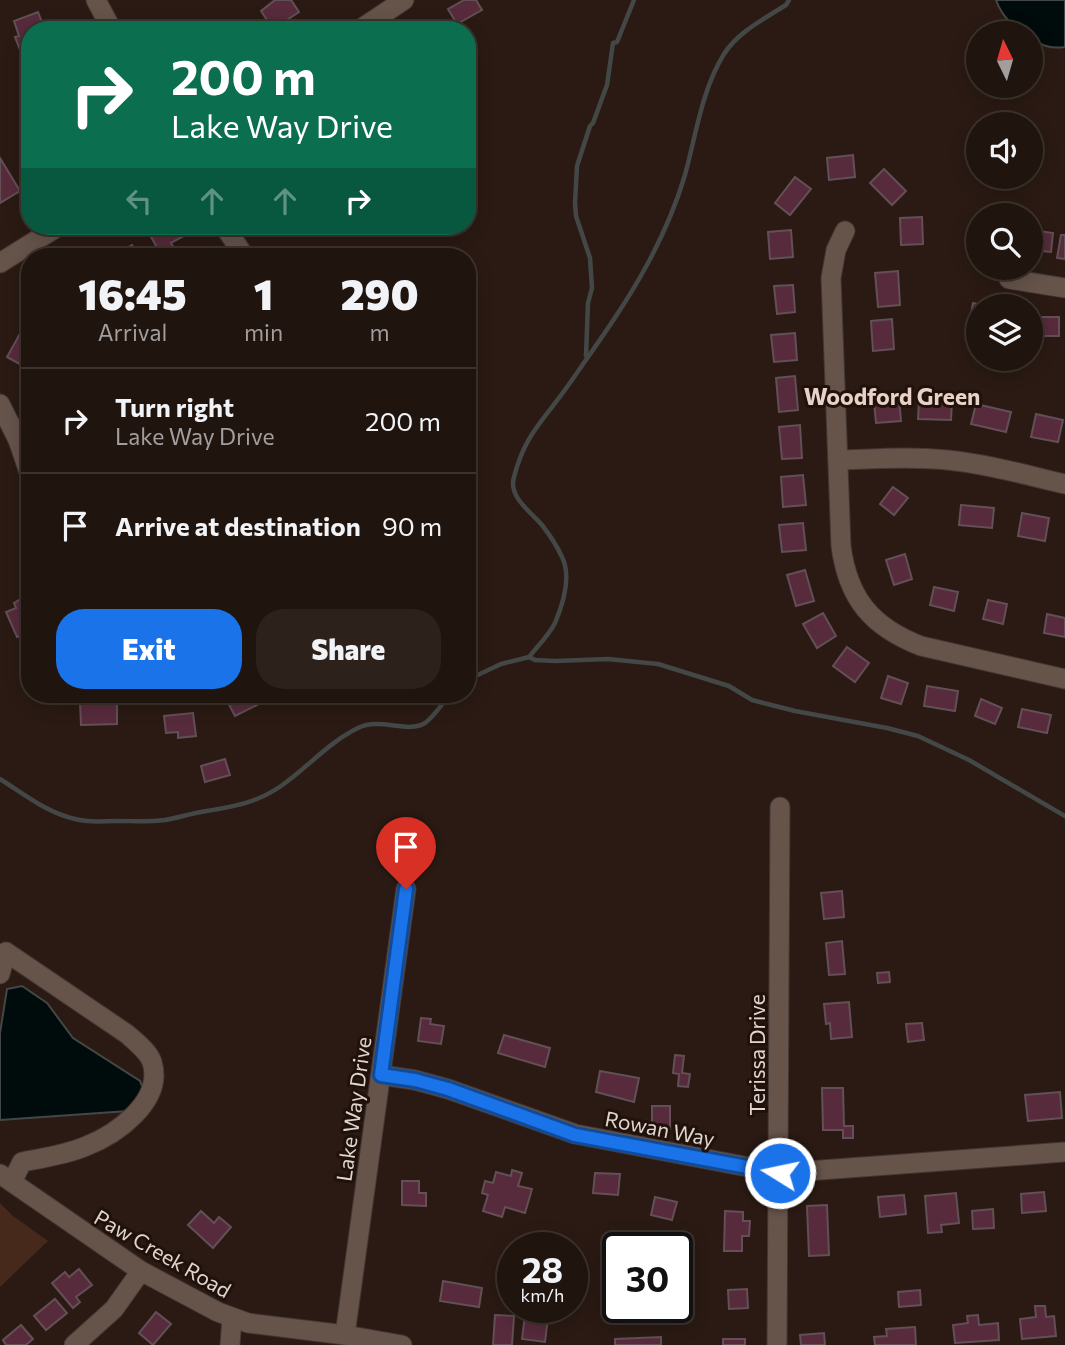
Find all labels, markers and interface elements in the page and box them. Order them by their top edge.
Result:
north arrow [966,21,1043,98]
map controls [966,21,1043,371]
text: 200 m [171,45,316,105]
icon: right [56,49,147,140]
text: Lake Way Drive [171,105,393,145]
button: sound [966,112,1043,189]
icon: left [120,182,158,220]
icon: ahead [193,182,231,220]
icon: ahead [266,182,304,220]
icon: right [339,182,377,220]
button: search [966,203,1043,280]
text: 16:45 [78,267,187,319]
text: 1 [254,267,273,319]
text: 290 [340,267,419,319]
button: layers [966,294,1043,371]
text: Arrival [98,318,167,346]
text: min [244,318,283,346]
text: m [370,318,390,346]
district label: Woodford Green [804,382,980,410]
text: Turn right [115,391,234,422]
icon: right [56,402,94,440]
text: 200 m [365,405,441,436]
text: Lake Way Drive [115,422,275,450]
icon: arrive [56,507,94,545]
text: Arrive at destination [115,510,361,541]
text: 90 m [382,510,442,541]
button: Exit [56,609,242,689]
button: Share [256,609,441,689]
pin [376,817,436,889]
icon: arrive [387,828,425,866]
street label: Terissa Drive [744,994,769,1116]
street label: Lake Way Drive [330,1035,376,1183]
street label: Rowan Way [603,1105,717,1151]
position arrow [743,1136,817,1210]
street label: Paw Creek Road [90,1204,236,1302]
speed limit sign: 30 [602,1232,693,1323]
text: 28 [522,1247,563,1290]
text: km/h [521,1284,564,1306]

